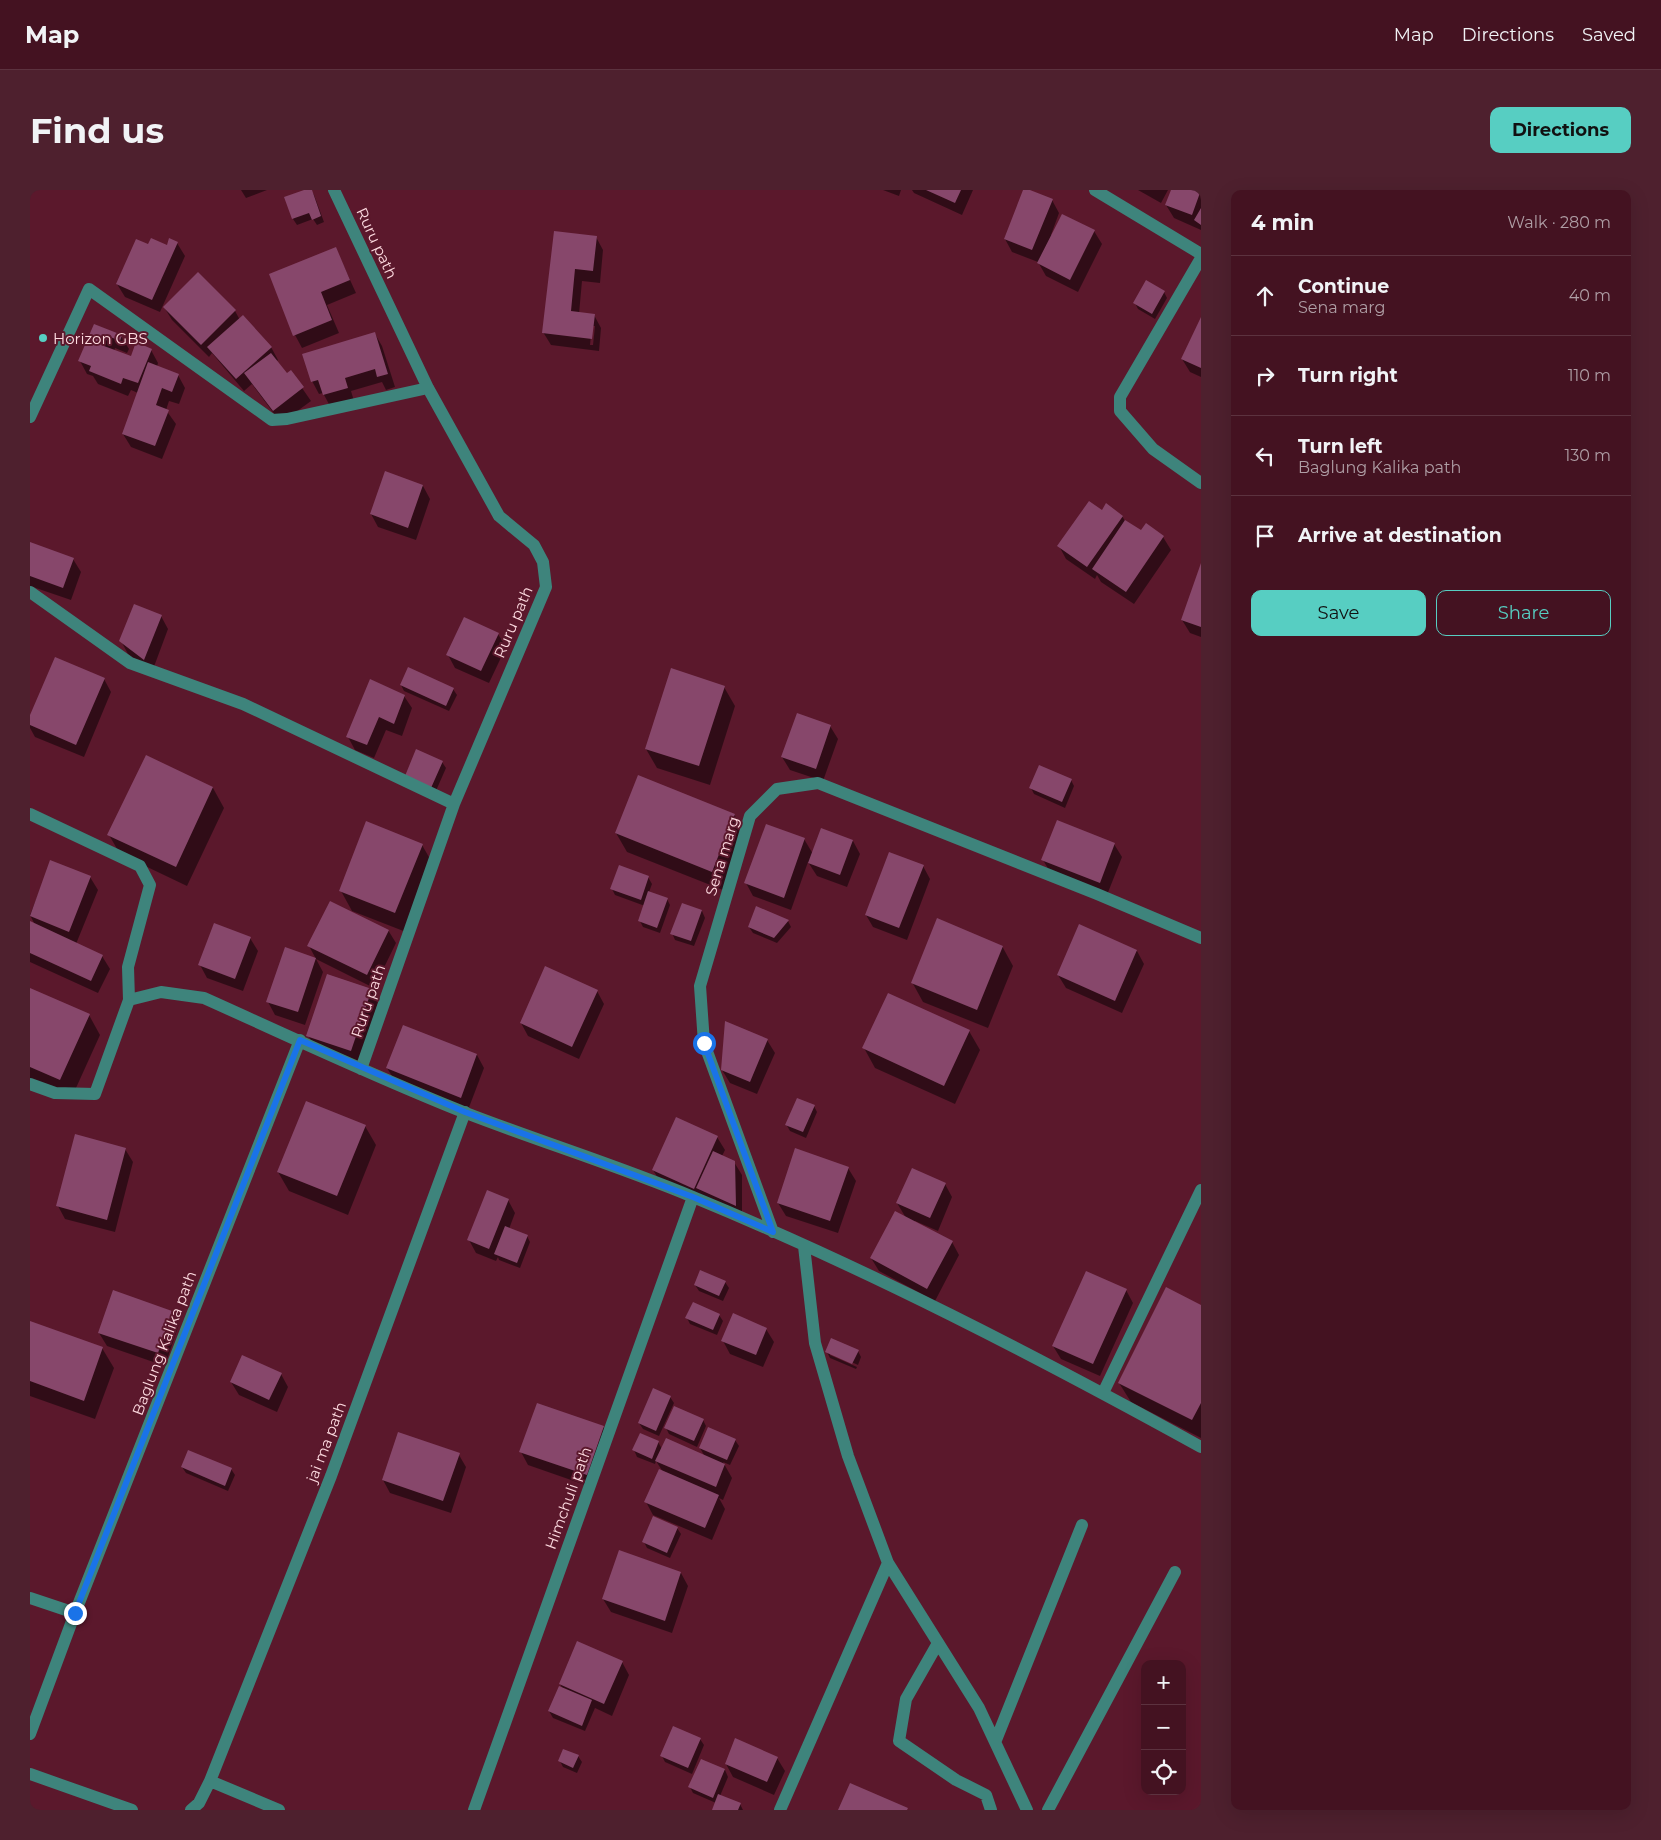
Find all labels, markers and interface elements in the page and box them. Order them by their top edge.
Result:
text: Map [25,20,79,49]
text: Map [1394,24,1434,46]
text: Directions [1462,24,1554,46]
text: Saved [1582,24,1636,46]
button: Directions [1490,107,1631,153]
text: Find us [30,109,164,152]
street label: Ruru path [352,204,402,282]
text: 4 min [1251,210,1314,235]
text: Walk · 280 m [1507,213,1611,232]
text: Continue [1298,275,1389,298]
icon: ahead [1251,282,1279,310]
text: 40 m [1569,286,1611,305]
text: Sena marg [1298,298,1386,317]
place label: Horizon GBS [53,329,148,348]
marker: Horizon GBS [37,332,49,344]
icon: right [1251,362,1279,390]
text: Turn right [1298,364,1398,387]
text: 110 m [1568,366,1611,385]
text: Turn left [1298,435,1383,458]
icon: left [1251,442,1279,470]
text: 130 m [1564,446,1611,465]
text: Baglung Kalika path [1298,458,1461,477]
icon: arrive [1251,522,1279,550]
text: Arrive at destination [1298,524,1502,547]
street label: Ruru path [489,583,537,661]
button: Save [1251,590,1426,636]
button: Share [1436,590,1611,636]
street label: Sena marg [701,814,743,898]
street label: Ruru path [347,962,389,1040]
route start [693,1032,716,1055]
street label: Baglung Kalika path [128,1268,200,1418]
street label: jai ma path [301,1399,350,1487]
street label: Himchuli path [541,1444,595,1552]
route end [64,1602,87,1625]
map controls [1141,1660,1186,1795]
button: + [1141,1660,1186,1705]
button: − [1141,1705,1186,1750]
button: locate [1141,1750,1186,1795]

